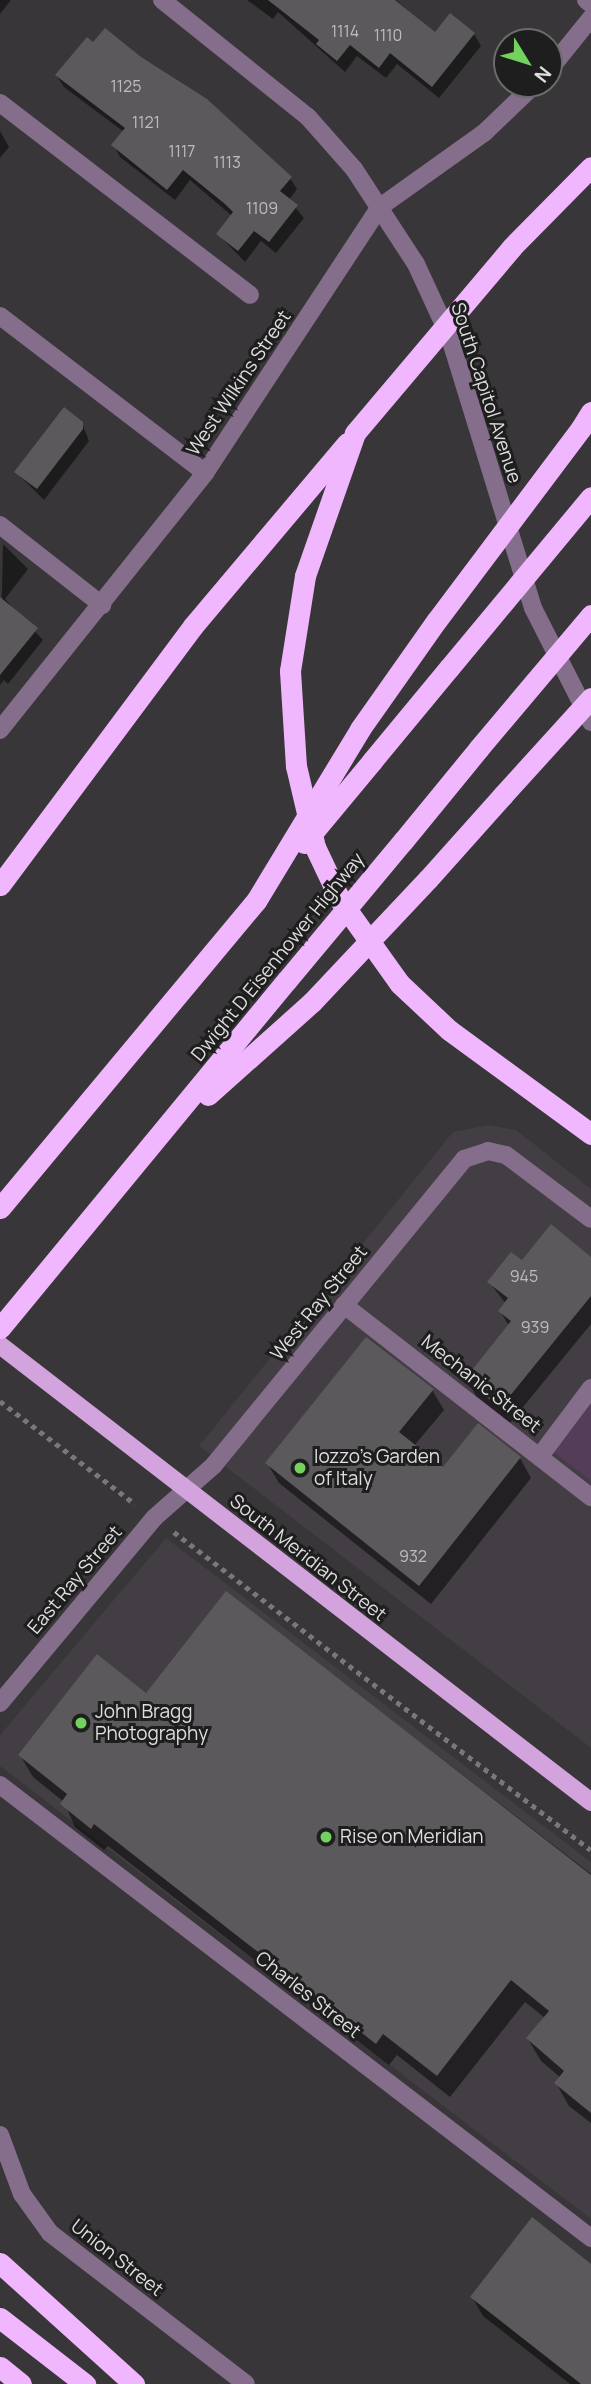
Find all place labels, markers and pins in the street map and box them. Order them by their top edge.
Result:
place label: Iozzo's Garden of Italy [314,1446,440,1490]
marker: Iozzo's Garden of Italy [292,1460,308,1476]
place label: John Bragg Photography [95,1701,208,1745]
marker: John Bragg Photography [73,1715,89,1731]
place label: Rise on Meridian [340,1826,484,1848]
marker: Rise on Meridian [318,1829,334,1845]

